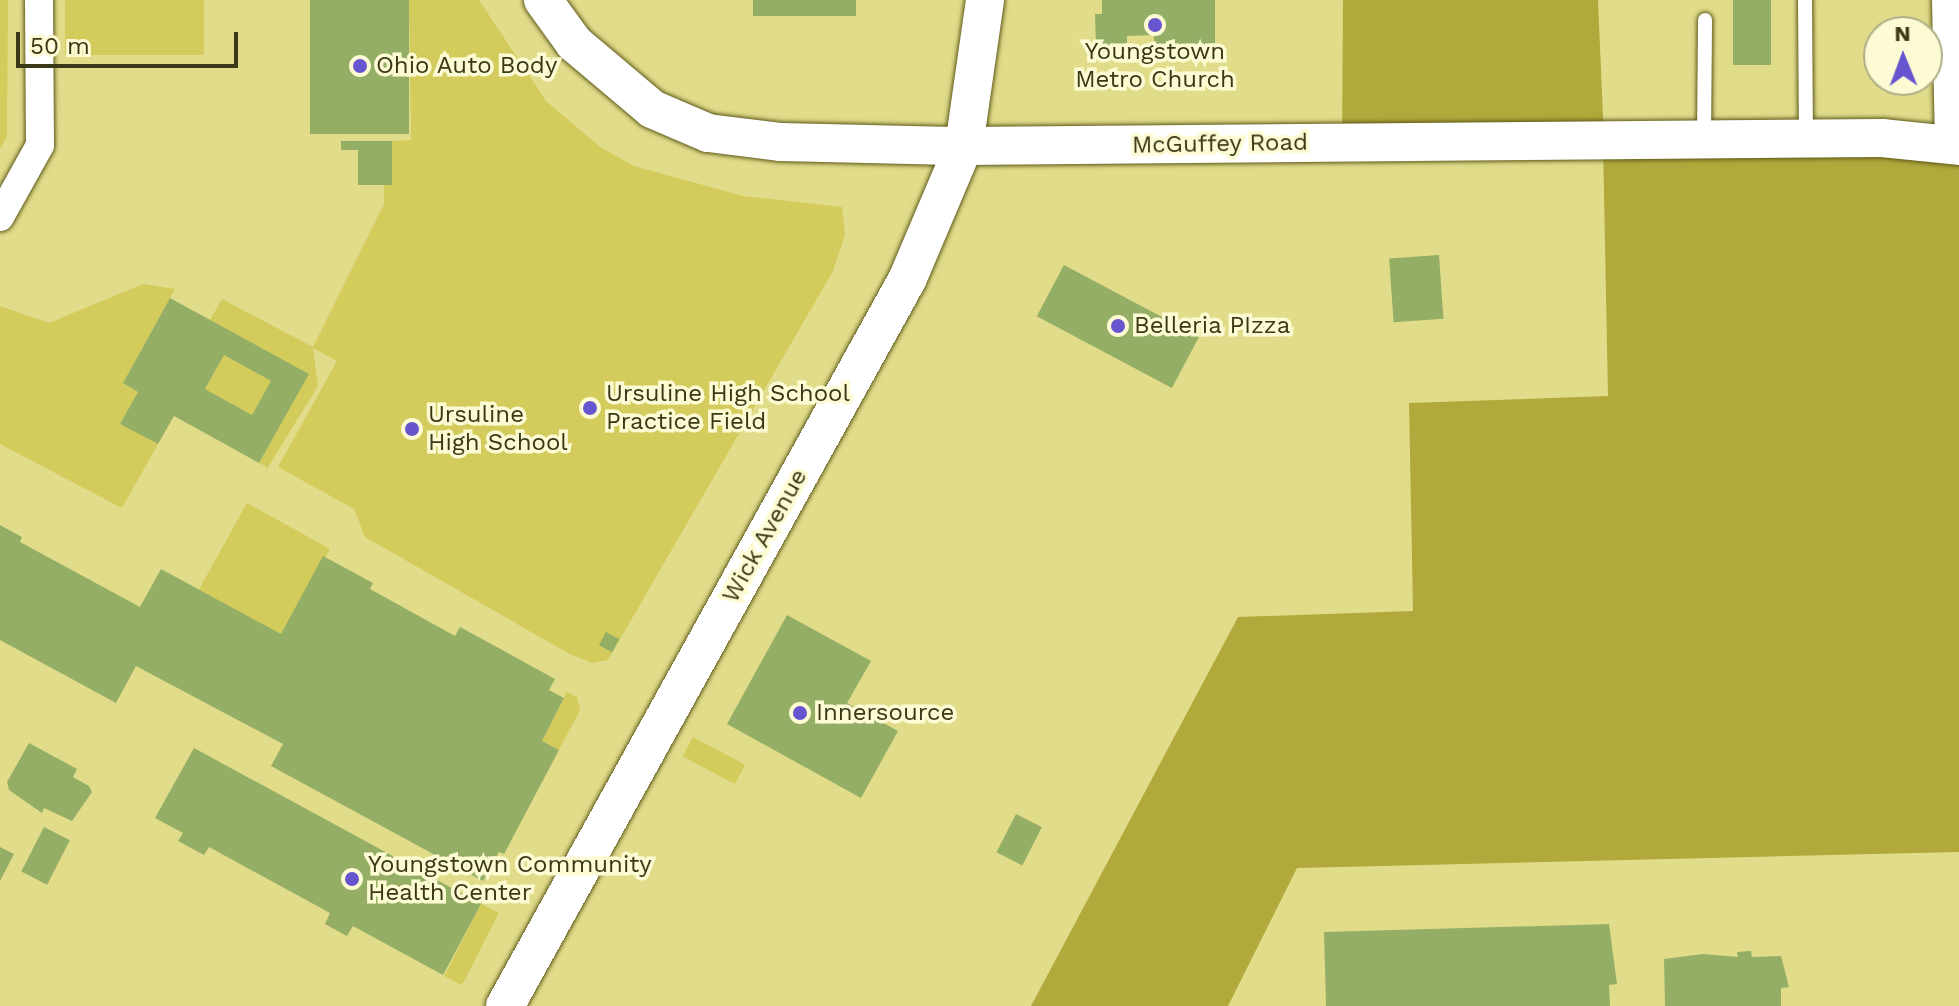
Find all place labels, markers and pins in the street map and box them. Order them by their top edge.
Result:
marker: Youngstown Metro Church [1146,16,1164,34]
place label: Youngstown Metro Church [1075,38,1235,94]
place label: Ohio Auto Body [376,52,558,80]
marker: Ohio Auto Body [351,57,369,75]
place label: Belleria PIzza [1134,312,1291,340]
marker: Belleria PIzza [1109,317,1127,335]
place label: Ursuline High School Practice Field [606,380,850,436]
marker: Ursuline High School Practice Field [581,399,599,417]
place label: Ursuline High School [428,401,568,457]
marker: Ursuline High School [403,420,421,438]
place label: Innersource [816,699,954,727]
marker: Innersource [791,704,809,722]
place label: Youngstown Community Health Center [368,851,652,907]
marker: Youngstown Community Health Center [343,870,361,888]

